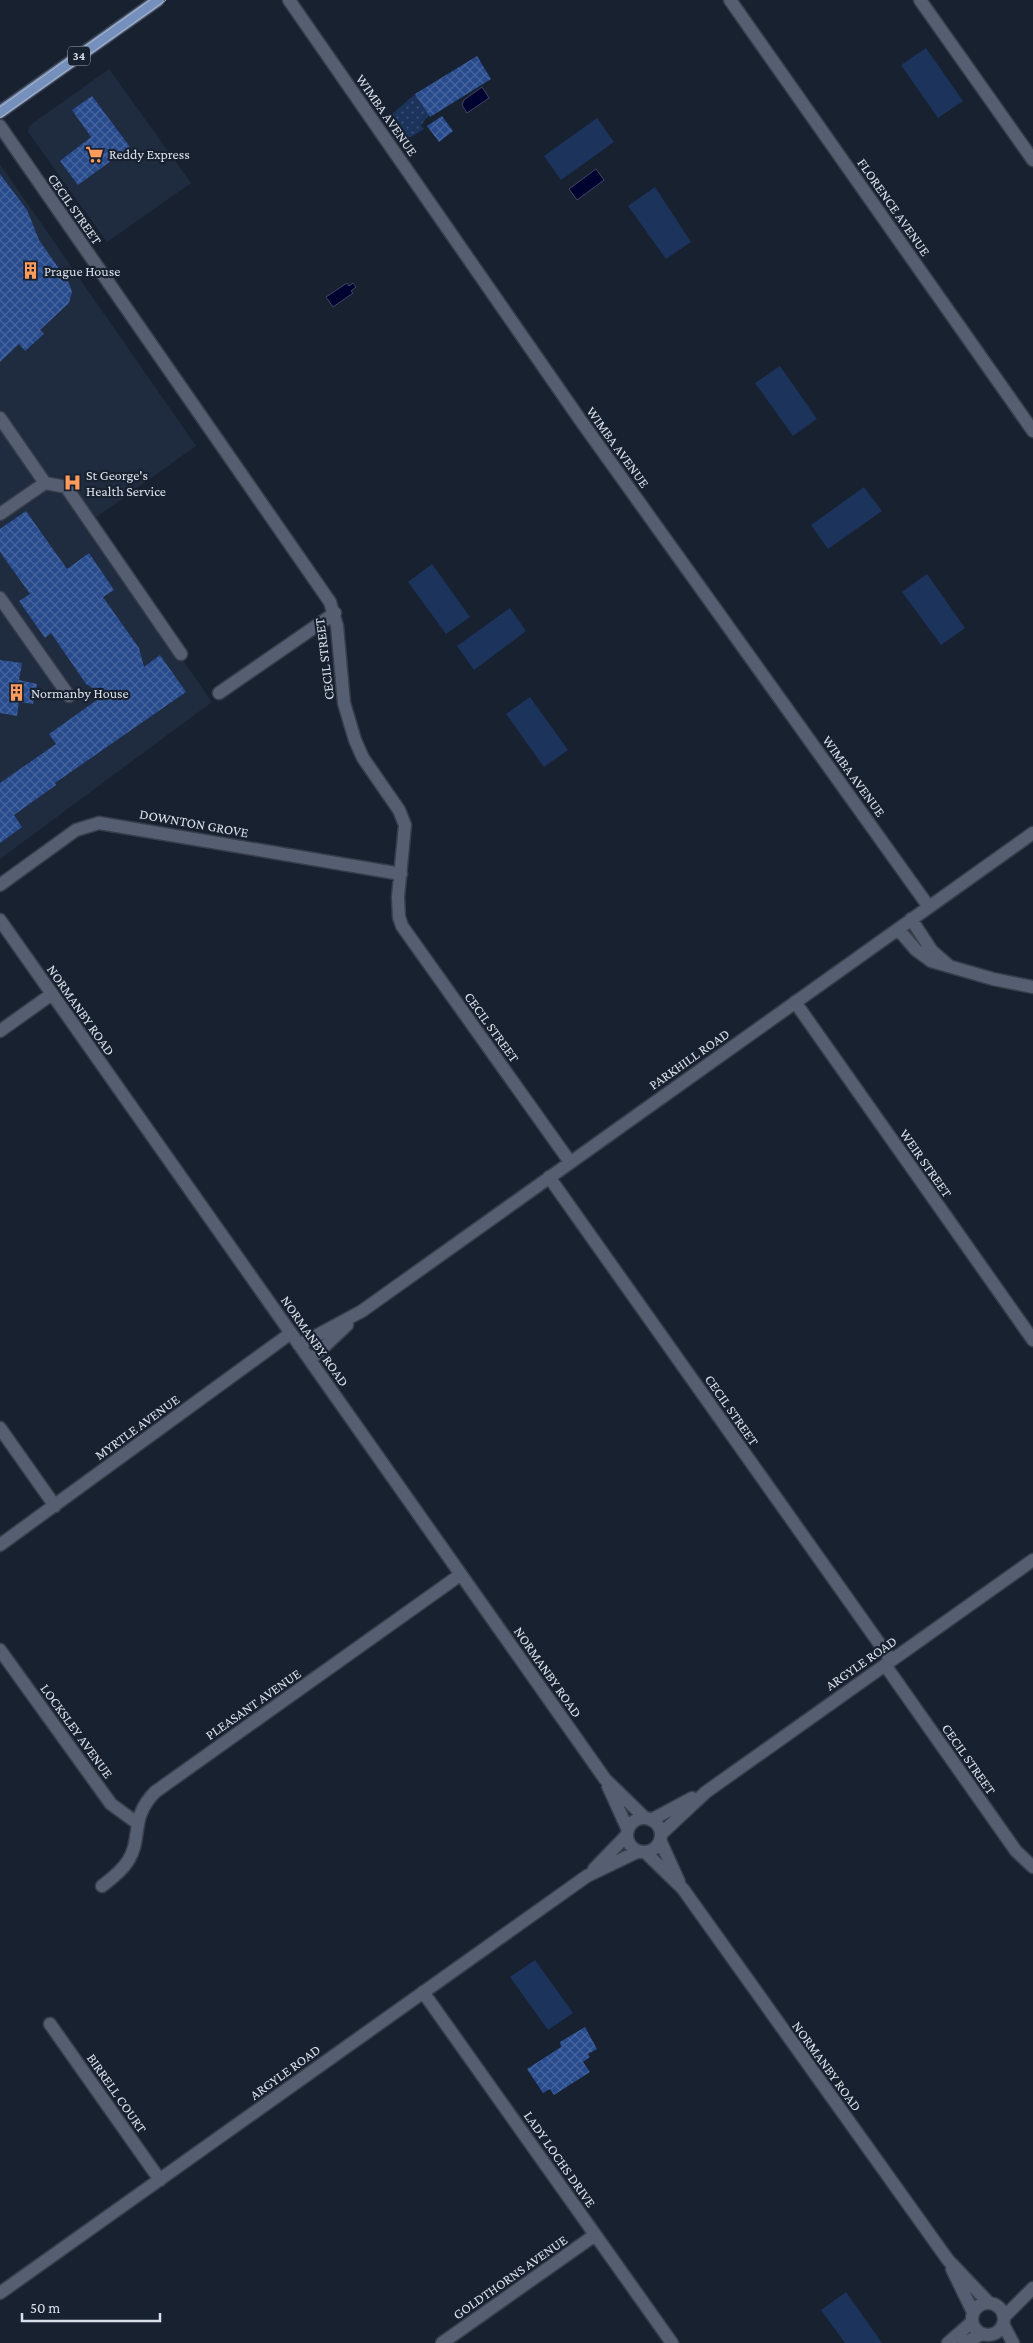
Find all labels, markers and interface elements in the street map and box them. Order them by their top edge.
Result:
road number: 34 [68,46,90,66]
street label: WIMBA AVENUE [353,71,421,159]
supermarket icon: Reddy Express [85,144,105,164]
place label: Reddy Express [109,146,190,162]
street label: FLORENCE AVENUE [854,155,934,259]
street label: CECIL STREET [45,171,105,248]
building icon: Prague House [20,261,40,281]
place label: Prague House [44,263,120,279]
street label: WIMBA AVENUE [583,403,653,491]
place label: St George's Health Service [86,467,166,499]
hospital icon: St George's Health Service [62,473,82,493]
street label: CECIL STREET [311,617,337,701]
building icon: Normanby House [7,683,27,703]
place label: Normanby House [31,685,129,701]
street label: WIMBA AVENUE [819,732,889,820]
street label: DOWNTON GROVE [138,806,250,841]
street label: NORMANBY ROAD [44,962,118,1058]
street label: CECIL STREET [461,989,523,1065]
street label: PARKHILL ROAD [646,1025,732,1093]
street label: WEIR STREET [897,1126,956,1201]
street label: NORMANBY ROAD [278,1293,352,1389]
street label: CECIL STREET [702,1372,762,1449]
street label: MYRTLE AVENUE [92,1391,183,1463]
street label: NORMANBY ROAD [511,1624,585,1720]
street label: ARGYLE ROAD [822,1633,900,1693]
street label: PLEASANT AVENUE [202,1665,304,1743]
street label: LOCKSLEY AVENUE [37,1681,117,1782]
street label: CECIL STREET [939,1721,999,1798]
street label: NORMANBY ROAD [789,2018,865,2114]
street label: ARGYLE ROAD [247,2041,323,2103]
street label: BIRRELL COURT [84,2050,151,2136]
street label: LADY LOCHS DRIVE [521,2108,599,2210]
street label: GOLDTHORNS AVENUE [450,2231,571,2323]
scale bar [22,2290,160,2322]
text: 50 m [30,2300,60,2316]

